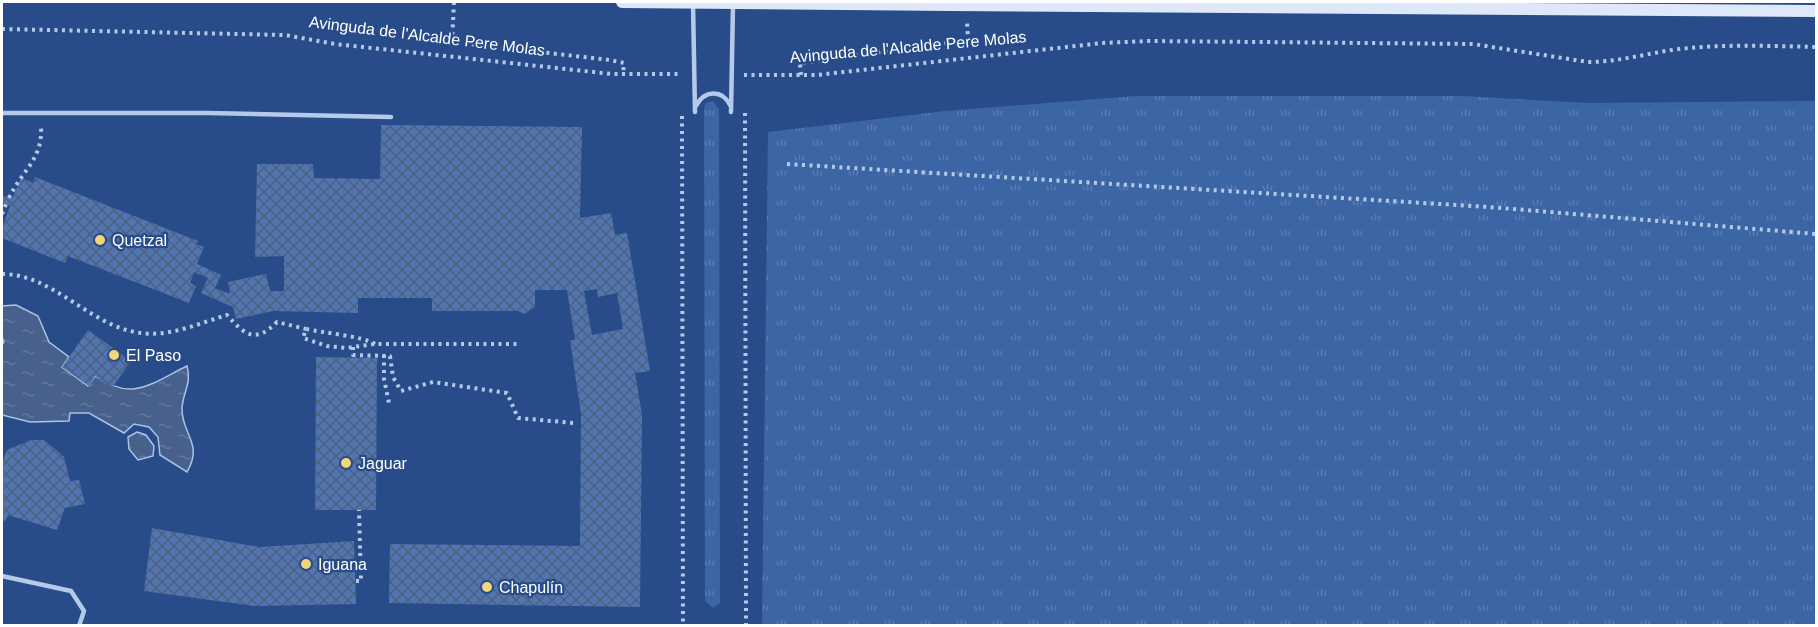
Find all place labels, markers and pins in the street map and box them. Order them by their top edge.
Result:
place label: Quetzal [112,232,167,249]
marker: Quetzal [93,233,107,247]
place label: El Paso [126,347,181,364]
marker: El Paso [107,348,121,362]
place label: Jaguar [358,455,408,472]
marker: Jaguar [339,456,353,470]
place label: Iguana [318,556,367,573]
marker: Iguana [299,557,313,571]
place label: Chapulín [499,579,563,596]
marker: Chapulín [480,580,494,594]

